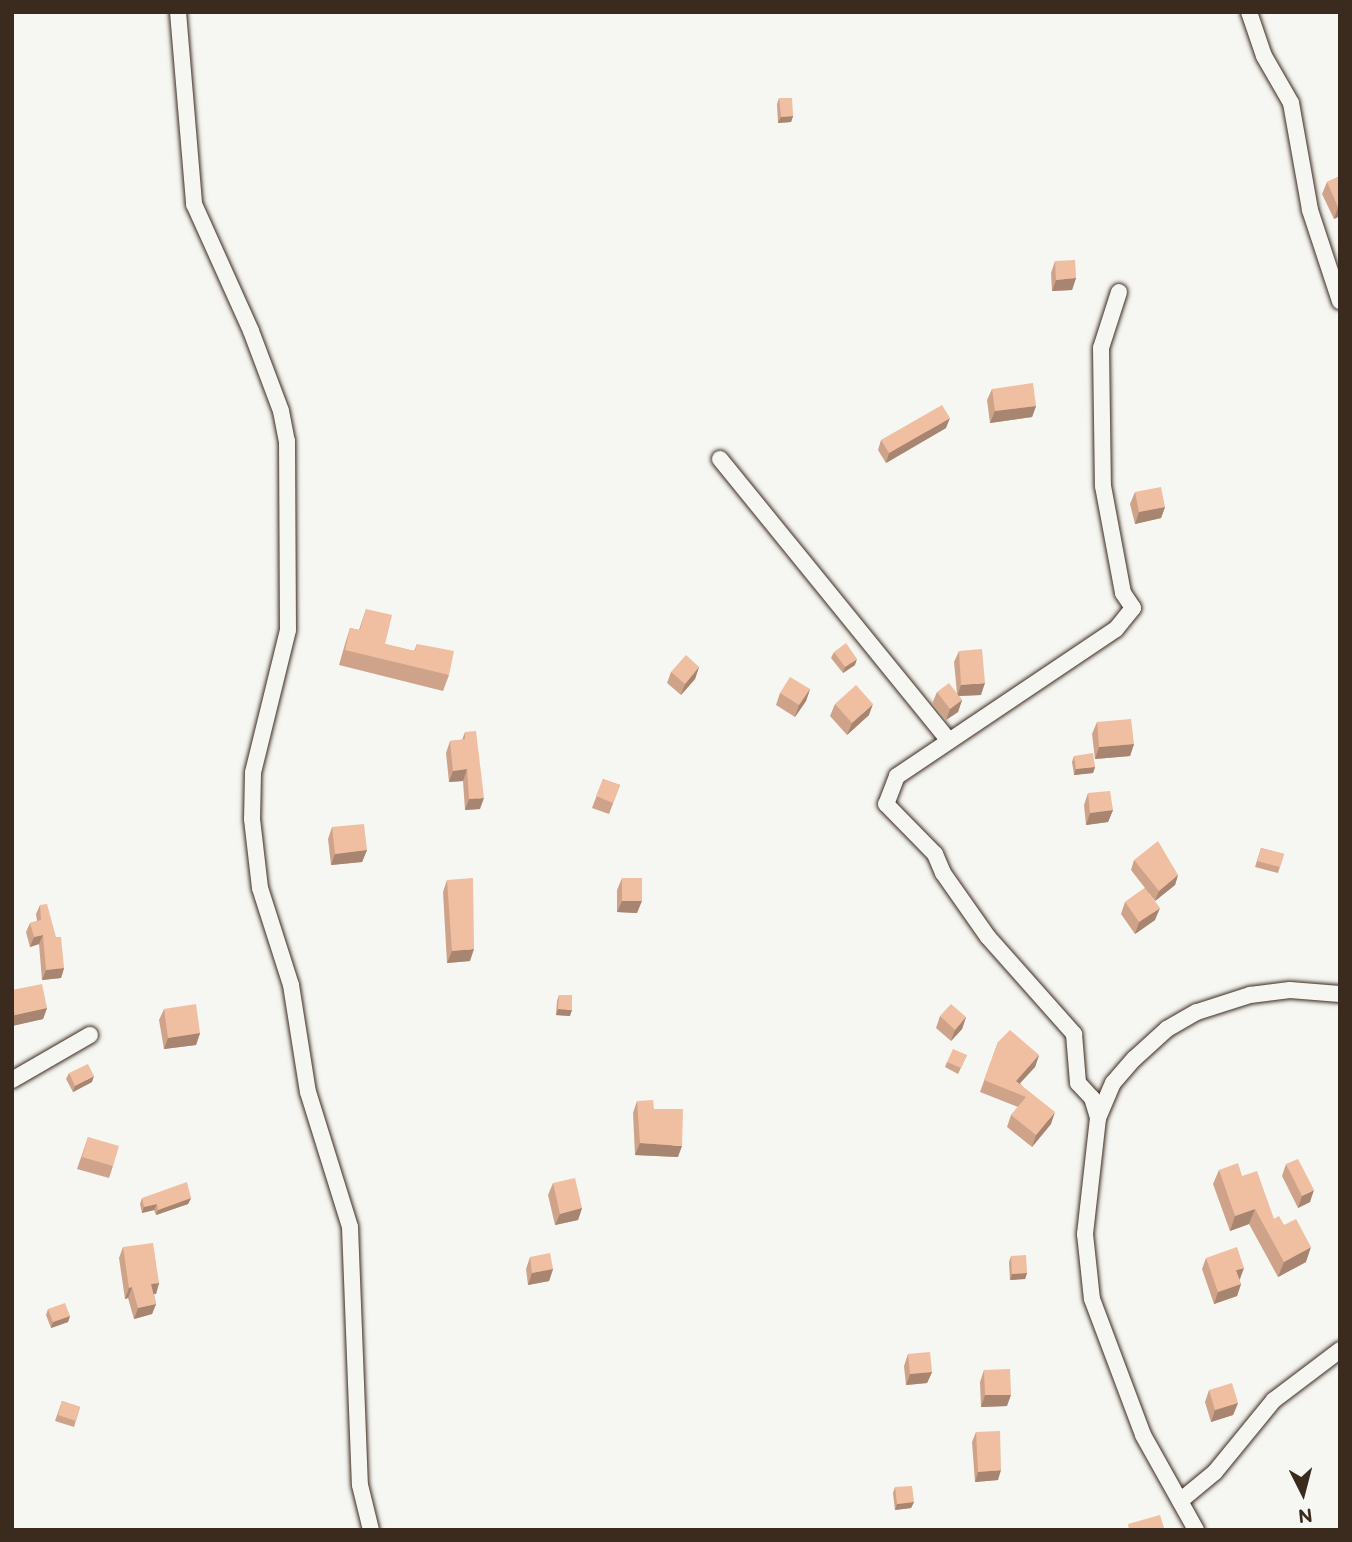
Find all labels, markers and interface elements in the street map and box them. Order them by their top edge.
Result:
north arrow [1268,1458,1338,1528]
text: N [1297,1502,1314,1527]

